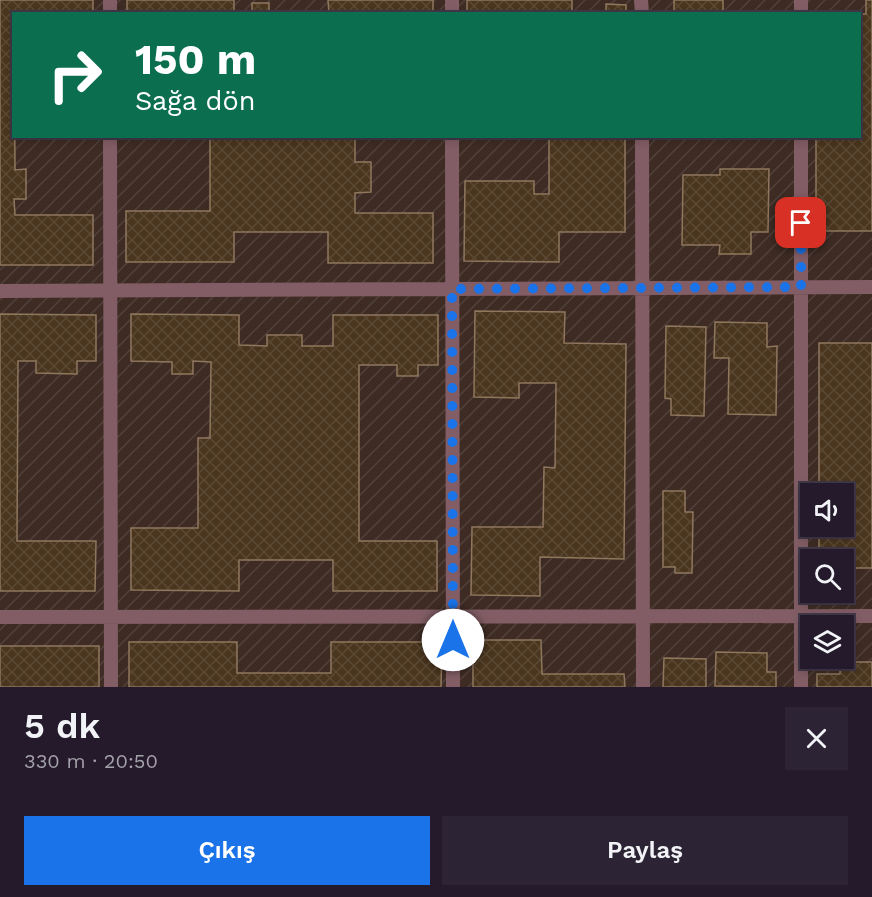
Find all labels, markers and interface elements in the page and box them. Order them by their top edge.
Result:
text: 150 m [135,35,256,84]
icon: right [36,36,114,114]
text: Sağa dön [135,85,255,117]
pin [775,197,826,248]
icon: arrive [784,206,817,239]
map controls [800,483,854,669]
button: sound [800,483,854,537]
button: search [800,549,854,603]
position arrow [421,608,485,672]
button: layers [800,615,854,669]
text: 5 dk [24,705,100,747]
button: close [785,707,848,770]
text: 330 m · 20:50 [24,749,158,773]
button: Çıkış [24,816,430,885]
button: Paylaş [442,816,848,885]

